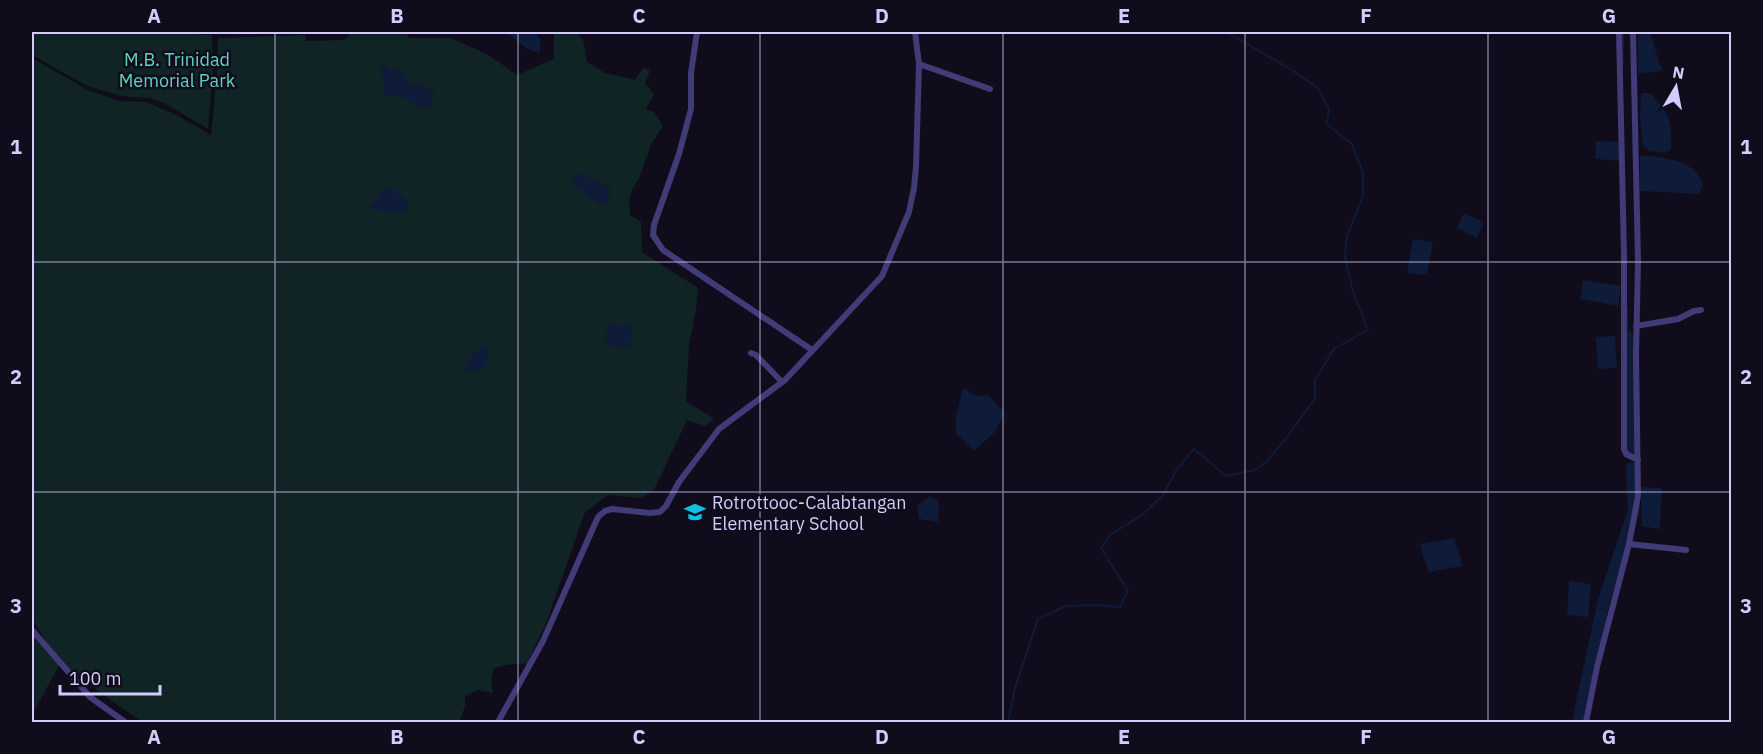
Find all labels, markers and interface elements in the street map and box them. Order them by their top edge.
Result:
text: A [147,2,161,29]
text: B [390,2,404,29]
text: C [632,2,646,29]
text: D [875,2,889,29]
text: E [1118,2,1130,29]
text: F [1360,2,1372,29]
text: G [1602,2,1616,29]
park label: M.B. Trinidad Memorial Park [119,48,236,92]
north arrow [1646,57,1706,117]
text: N [1671,61,1686,83]
text: 1 [10,133,22,160]
text: 1 [1740,133,1752,160]
text: 2 [10,363,22,390]
text: 2 [1740,363,1752,390]
place label: Rotrottooc-Calabtangan Elementary School [712,491,906,535]
school or university icon: Rotrottooc-Calabtangan Elementary School [683,500,707,524]
text: 3 [10,592,22,619]
text: 3 [1740,592,1752,619]
scale bar [60,658,160,696]
text: 100 m [69,667,121,690]
text: A [147,723,161,750]
text: B [390,723,404,750]
text: C [632,723,646,750]
text: D [875,723,889,750]
text: E [1118,723,1130,750]
text: F [1360,723,1372,750]
text: G [1602,723,1616,750]

